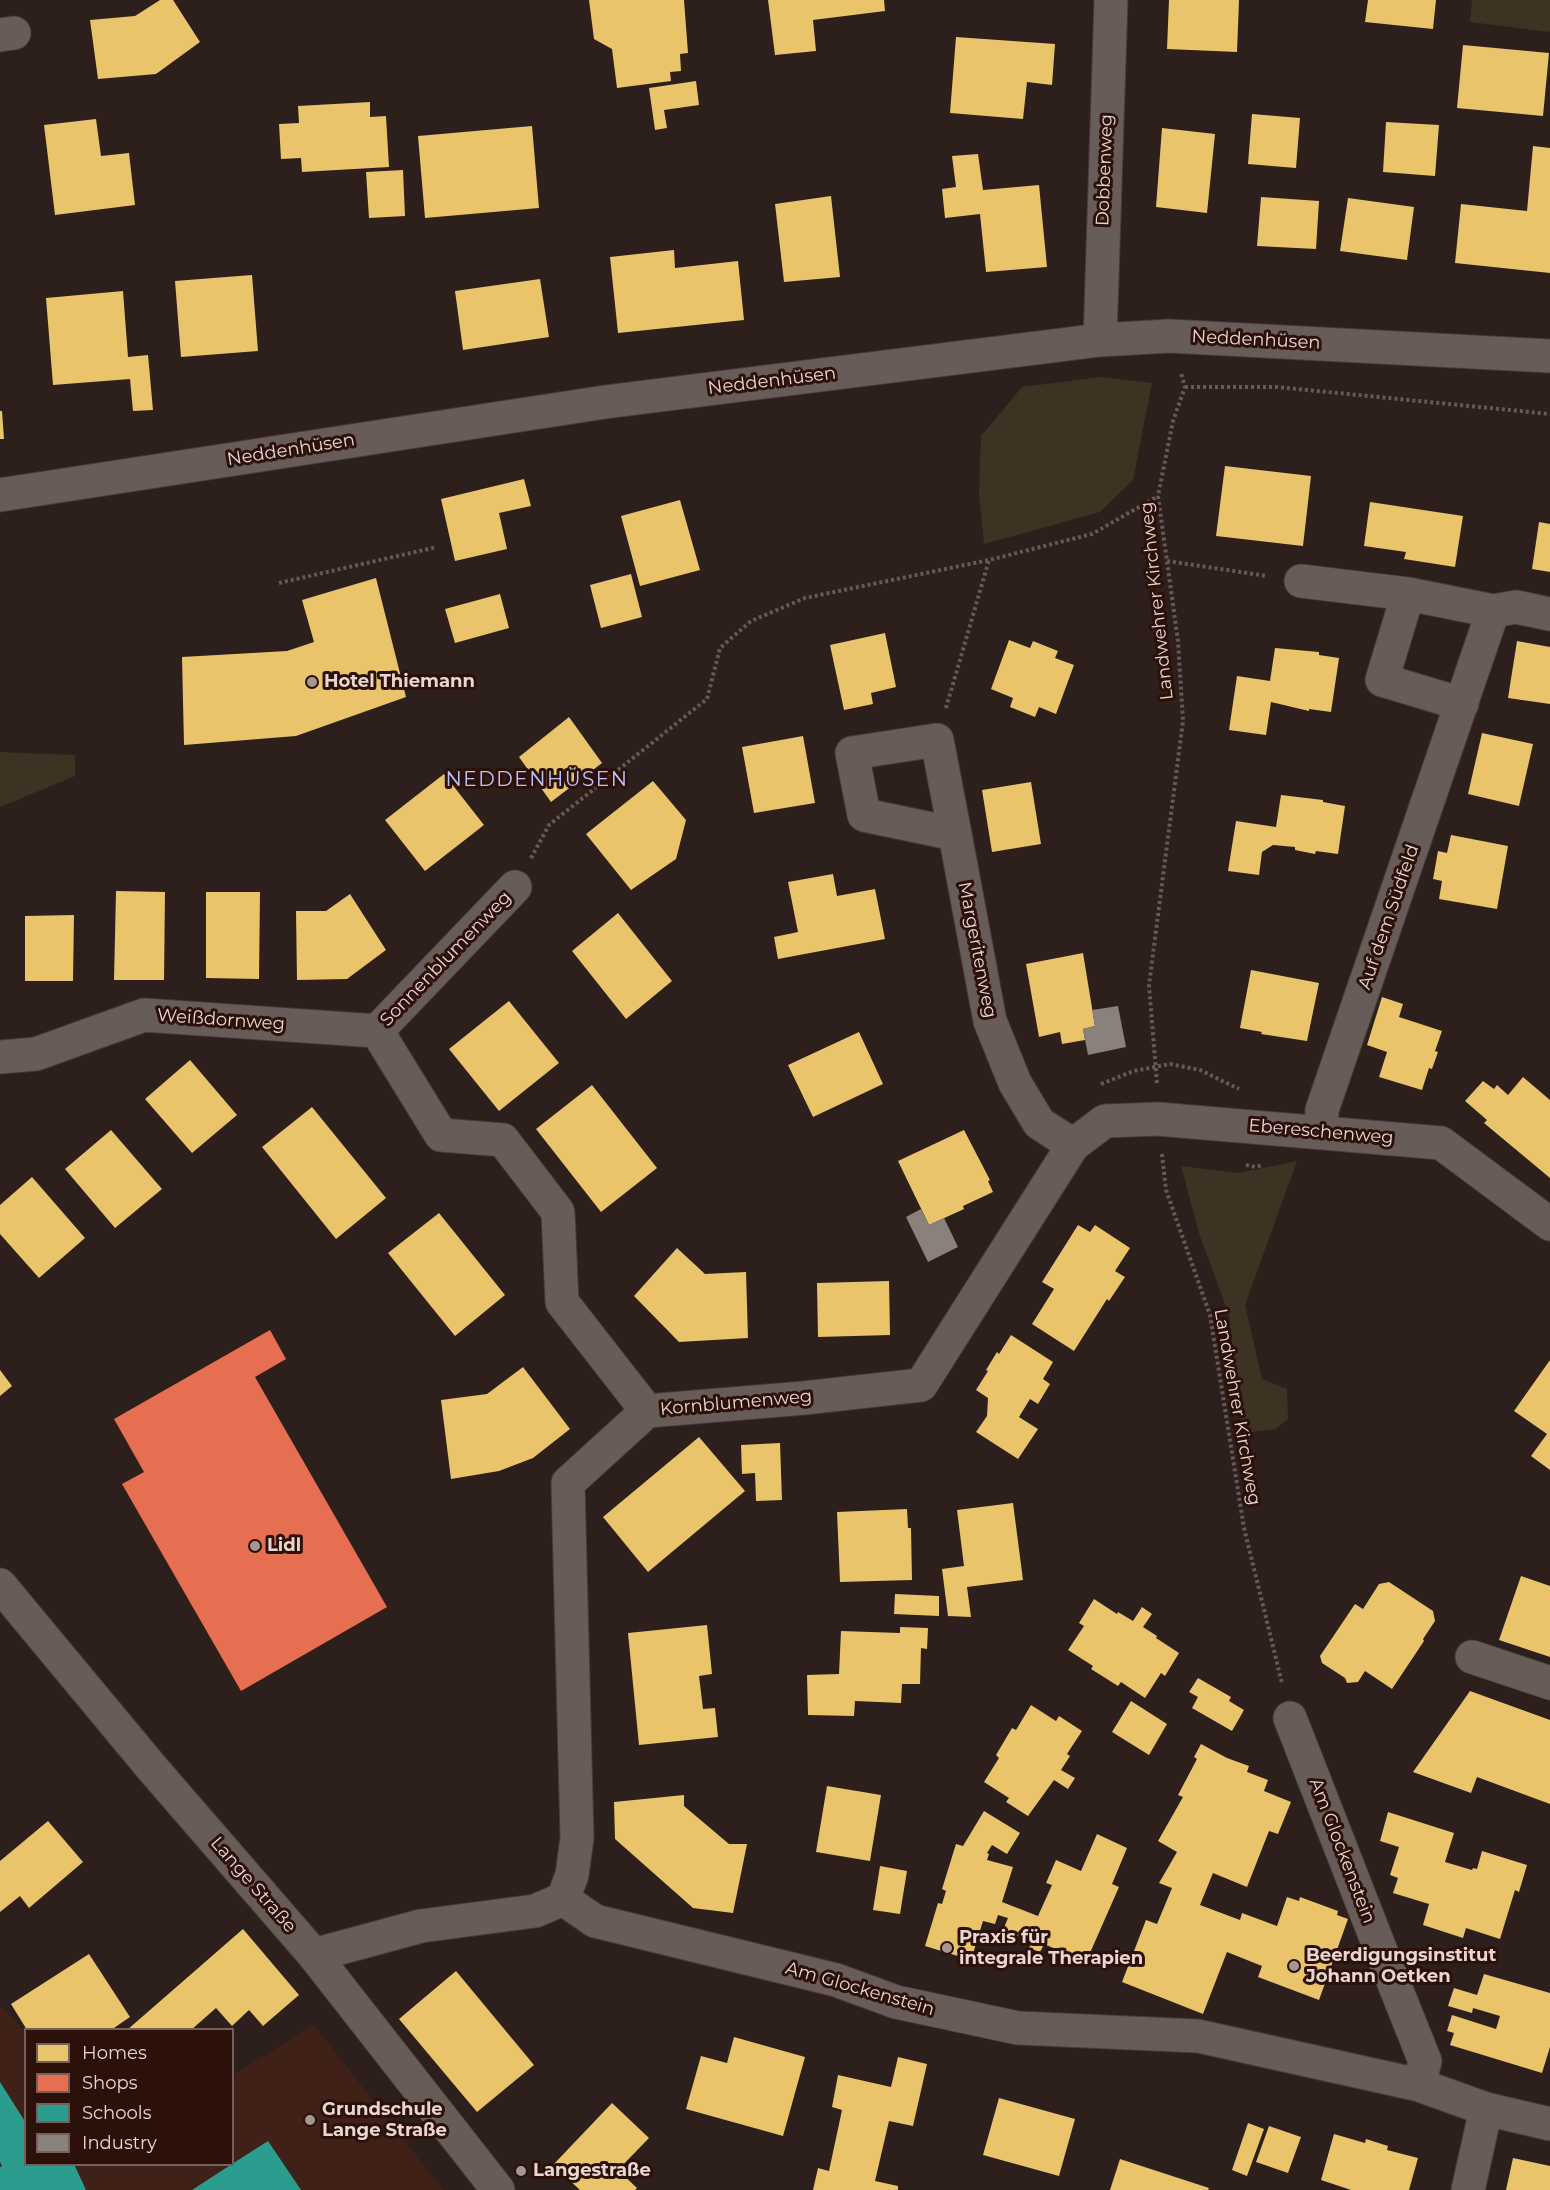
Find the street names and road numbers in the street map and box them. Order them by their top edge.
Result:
street label: Dobbenweg [1092,114,1118,226]
street label: Neddenhüsen [1191,326,1321,354]
street label: Neddenhüsen [707,362,837,400]
street label: Neddenhüsen [226,429,356,471]
street label: Landwehrer Kirchweg [1136,501,1178,701]
street label: Auf dem Südfeld [1354,842,1424,992]
street label: Margeritenweg [953,880,1001,1020]
street label: Sonnenblumenweg [376,887,516,1031]
street label: Weißdornweg [156,1005,286,1035]
street label: Ebereschenweg [1248,1115,1394,1149]
street label: Landwehrer Kirchweg [1209,1307,1265,1507]
street label: Kornblumenweg [659,1386,813,1420]
street label: Am Glockenstein [1304,1775,1380,1927]
street label: Lange Straße [206,1833,300,1937]
street label: Am Glockenstein [783,1957,937,2021]

